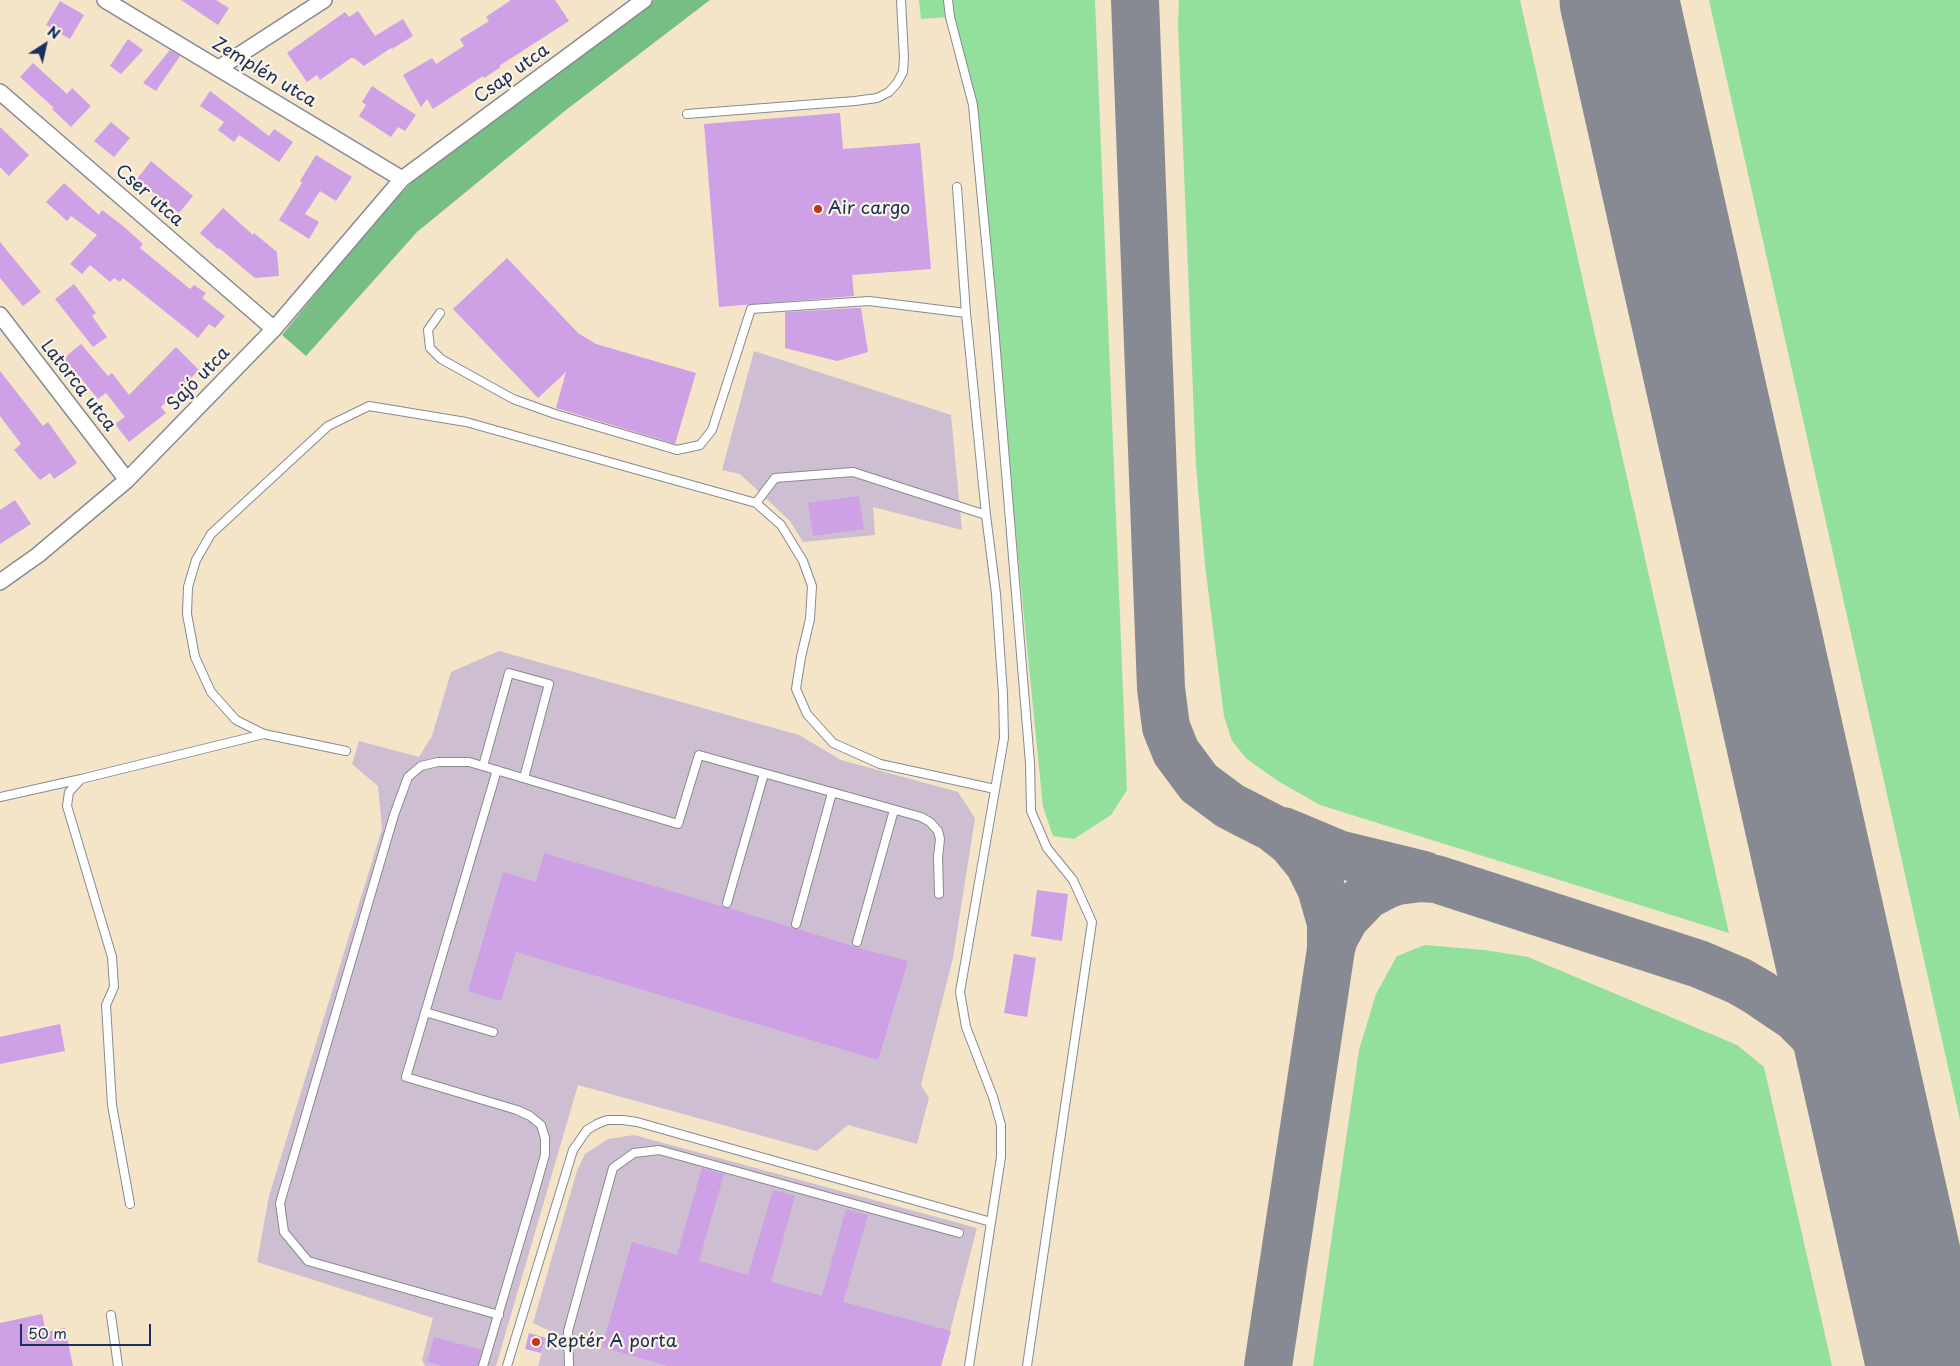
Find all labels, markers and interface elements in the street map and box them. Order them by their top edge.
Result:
north arrow [20,20,70,70]
text: N [43,21,64,44]
street label: Zemplén utca [208,33,320,113]
street label: Csap utca [470,40,554,108]
street label: Cser utca [110,160,188,232]
place label: Air cargo [828,198,910,220]
marker: Air cargo [812,203,824,215]
street label: Latorca utca [36,336,120,436]
street label: Sajó utca [163,343,235,415]
scale bar [22,1314,154,1346]
text: 50 m [28,1321,67,1344]
place label: Reptér A porta [546,1331,677,1353]
marker: Reptér A porta [530,1336,542,1348]

